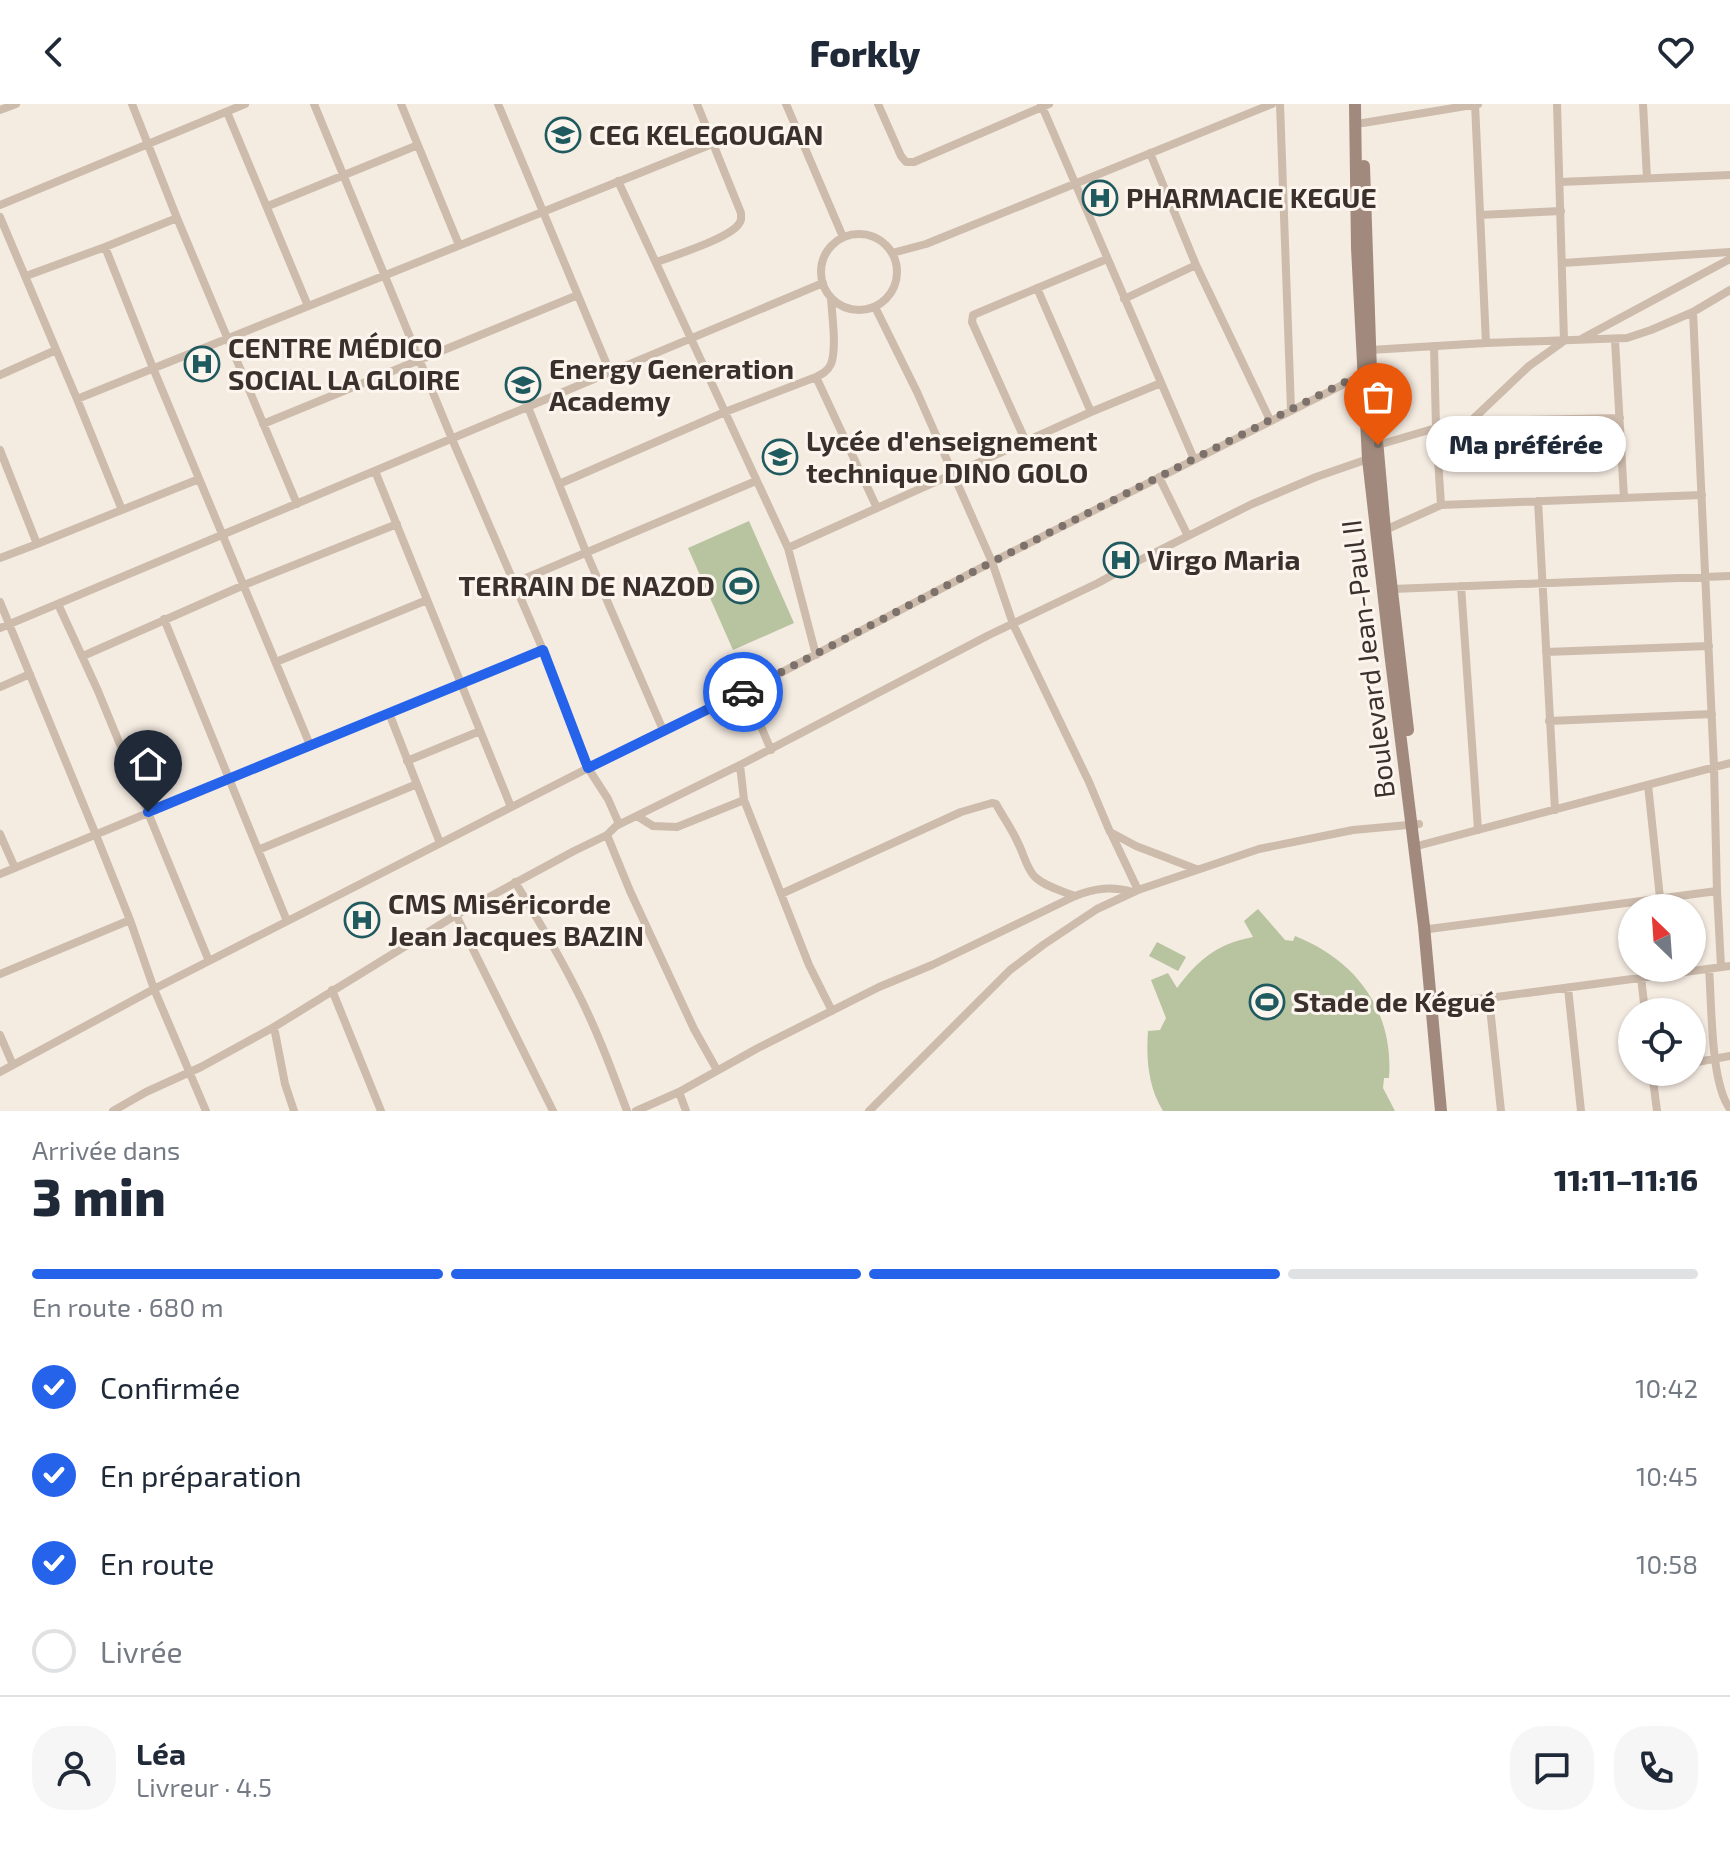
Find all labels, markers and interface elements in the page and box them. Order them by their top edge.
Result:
icon: back [32,30,76,74]
icon: heart [1654,30,1698,74]
text: Forkly [810,31,920,74]
school or university icon: CEG KELEGOUGAN [544,116,582,154]
place label: CEG KELEGOUGAN [589,117,824,151]
hospital icon: PHARMACIE KEGUE [1081,179,1119,217]
place label: PHARMACIE KEGUE [1126,180,1377,214]
place label: CENTRE MÉDICO SOCIAL LA GLOIRE [228,330,460,396]
hospital icon: CENTRE MÉDICO SOCIAL LA GLOIRE [183,345,221,383]
place label: Energy Generation Academy [549,351,794,417]
pin [1344,363,1412,445]
school or university icon: Energy Generation Academy [504,366,542,404]
icon: bag [1356,375,1400,419]
callout: Ma préférée [1426,417,1626,473]
place label: Lycée d'enseignement technique DINO GOLO [806,423,1098,489]
text: Ma préférée [1449,428,1603,459]
school or university icon: Lycée d'enseignement technique DINO GOLO [761,438,799,476]
street label: Boulevard Jean-Paul II [1333,518,1401,800]
hospital icon: Virgo Maria [1102,541,1140,579]
place label: Virgo Maria [1147,542,1300,576]
sports icon: TERRAIN DE NAZOD [722,567,760,605]
place label: TERRAIN DE NAZOD [459,568,715,602]
courier [703,652,783,732]
icon: car [721,670,765,714]
pin [114,730,182,812]
icon: home [126,742,170,786]
place label: CMS Miséricorde Jean Jacques BAZIN [388,886,644,952]
north arrow [1618,894,1706,982]
map controls [1618,894,1706,1086]
hospital icon: CMS Miséricorde Jean Jacques BAZIN [343,901,381,939]
sports icon: Stade de Kégué [1248,983,1286,1021]
place label: Stade de Kégué [1293,984,1496,1018]
button: locate [1618,998,1706,1086]
text: Arrivée dans [32,1134,180,1165]
text: 11:11–11:16 [1554,1161,1698,1197]
text: 3 min [32,1164,166,1226]
text: En route · 680 m [32,1291,224,1322]
icon: check [32,1365,76,1409]
text: Confirmée [100,1369,240,1405]
text: 10:42 [1635,1372,1698,1403]
icon: check [32,1453,76,1497]
text: En préparation [100,1457,302,1493]
text: 10:45 [1636,1460,1698,1491]
icon: check [32,1541,76,1585]
text: En route [100,1545,214,1581]
text: 10:58 [1636,1548,1698,1579]
text: Livrée [100,1633,183,1669]
button: person [32,1726,116,1810]
button: chat [1510,1726,1594,1810]
button: phone [1614,1726,1698,1810]
text: Léa [136,1735,186,1771]
text: Livreur · 4.5 [136,1771,272,1802]

